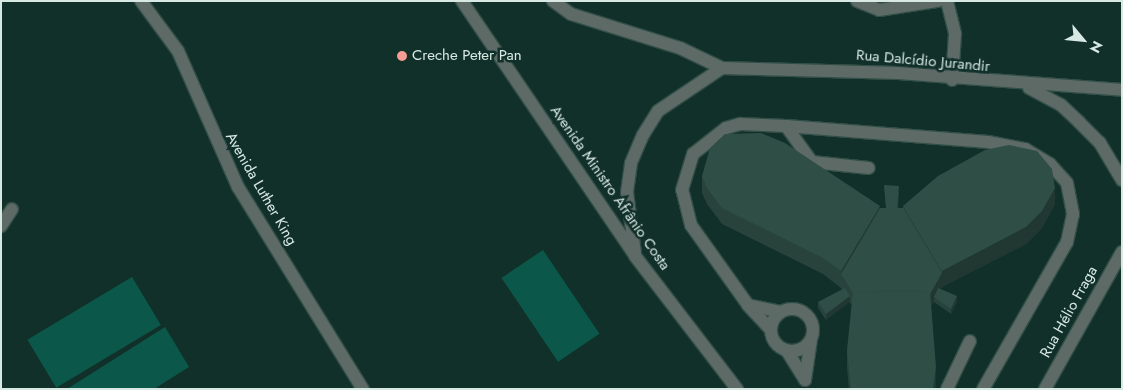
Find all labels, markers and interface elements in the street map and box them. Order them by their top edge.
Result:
north arrow [1058,15,1108,65]
text: N [1085,37,1108,57]
street label: Rua Dalcídio Jurandir [855,46,991,76]
place label: Creche Peter Pan [412,47,522,65]
marker: Creche Peter Pan [396,50,408,62]
street label: Avenida Ministro Afrânio Costa [546,102,674,274]
street label: Avenida Luther King [221,129,301,249]
street label: Rua Hélio Fraga [1036,263,1102,361]

